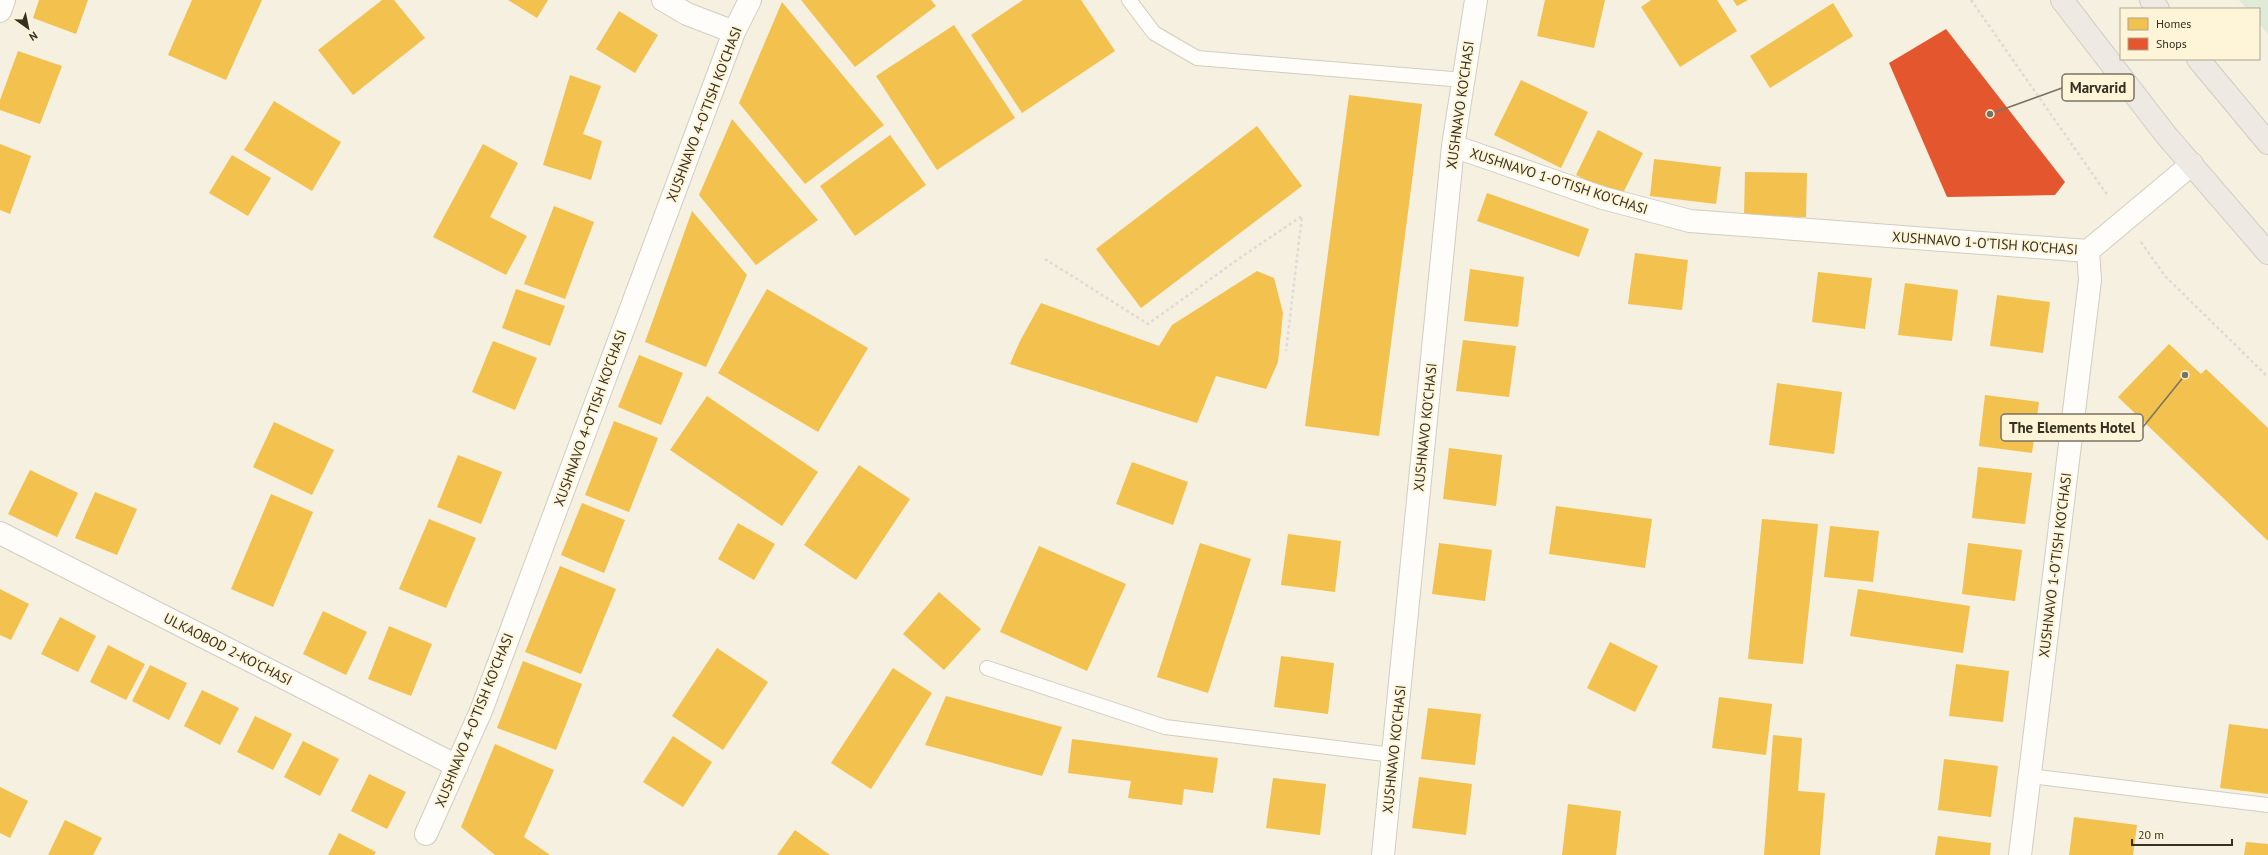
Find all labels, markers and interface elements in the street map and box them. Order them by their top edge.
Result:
north arrow [8,8,48,48]
legend [2120,8,2260,60]
text: Homes [2156,16,2191,31]
street label: XUSHNAVO 4-O'TISH KO'CHASI [662,24,746,204]
text: N [27,29,40,44]
text: Shops [2156,36,2187,51]
street label: XUSHNAVO KO'CHASI [1442,40,1478,170]
callout: Marvarid [2062,74,2134,101]
text: Marvarid [2070,78,2126,97]
street label: XUSHNAVO 1-O'TISH KO'CHASI [1468,144,1650,218]
street label: XUSHNAVO 1-O'TISH KO'CHASI [1892,228,2078,258]
street label: XUSHNAVO 4-O'TISH KO'CHASI [550,327,630,509]
street label: XUSHNAVO KO'CHASI [1409,362,1441,492]
callout: The Elements Hotel [2001,414,2143,441]
text: The Elements Hotel [2009,418,2136,437]
street label: XUSHNAVO 1-O'TISH KO'CHASI [2035,472,2075,658]
street label: ULKAOBOD 2-KO'CHASI [161,609,295,689]
street label: XUSHNAVO 4-O'TISH KO'CHASI [431,630,517,810]
street label: XUSHNAVO KO'CHASI [1378,684,1410,814]
scale bar [2132,821,2232,847]
text: 20 m [2138,827,2164,842]

